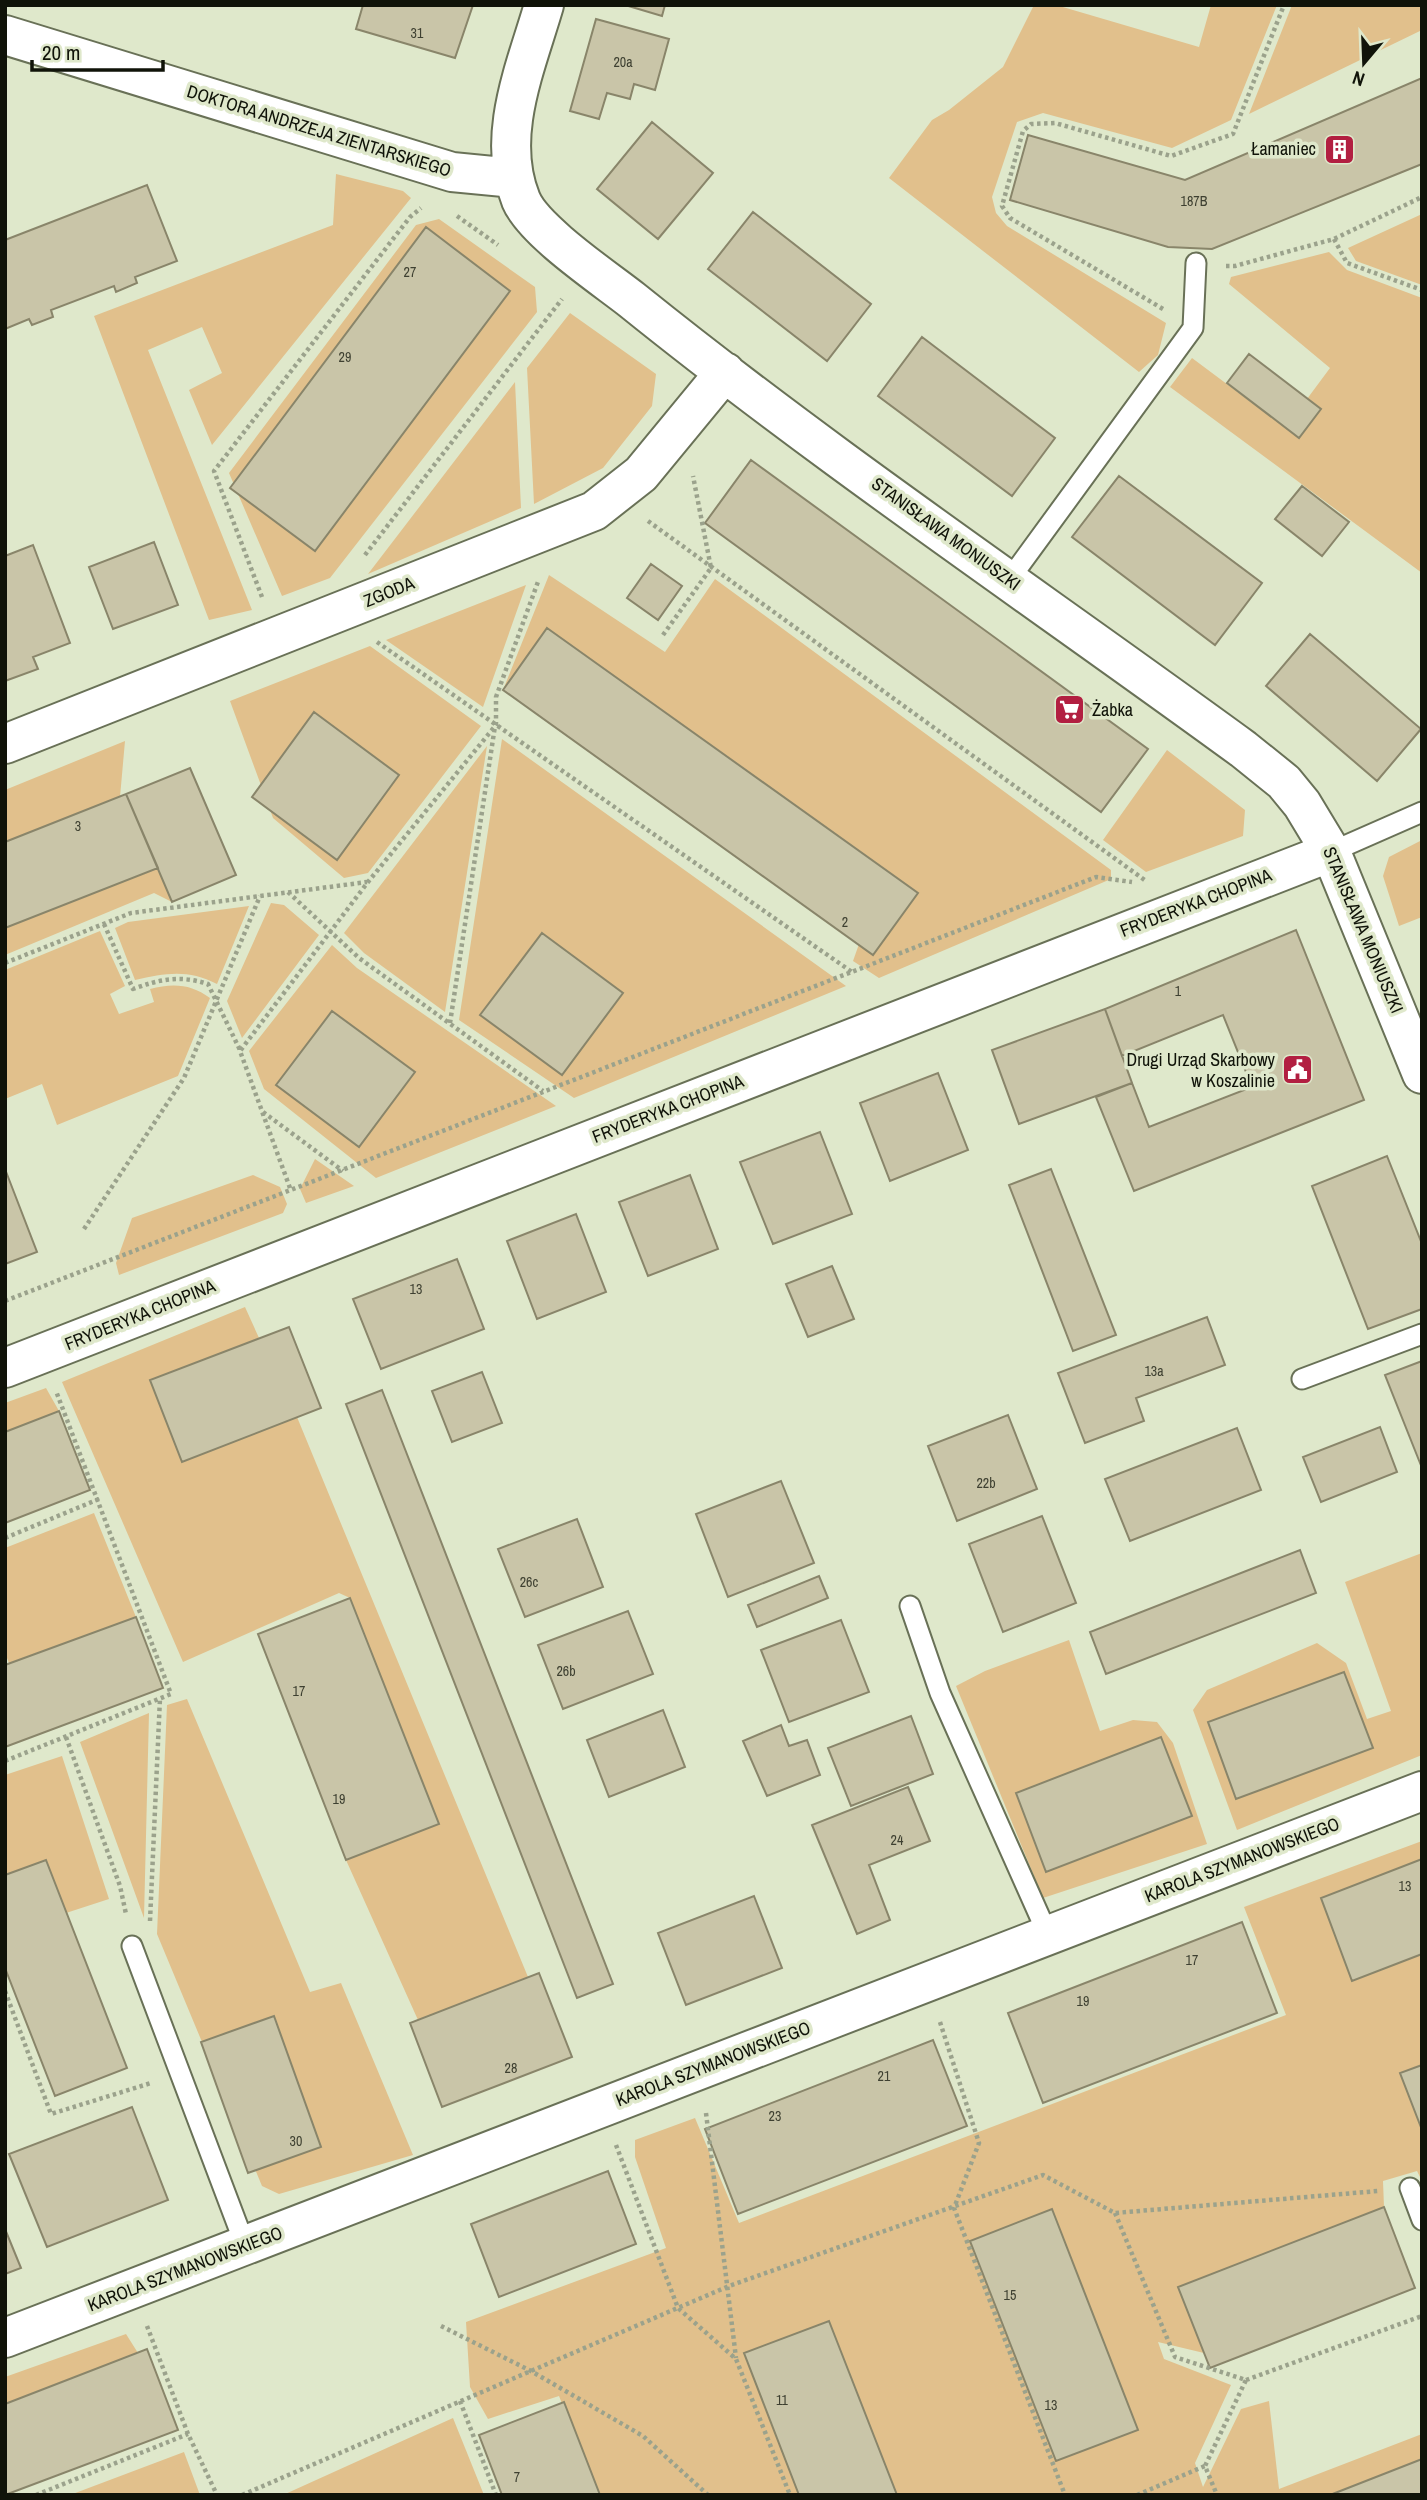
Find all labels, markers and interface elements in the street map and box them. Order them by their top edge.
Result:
house number: 31 [411,24,424,42]
scale bar [32,28,163,72]
north arrow [1329,28,1399,98]
text: 20 m [42,38,80,67]
house number: 20a [613,53,633,71]
text: N [1349,65,1368,93]
street label: DOKTORA ANDRZEJA ZIENTARSKIEGO [184,78,454,183]
building icon: Łamaniec [1322,132,1356,166]
place label: Łamaniec [1251,136,1316,161]
house number: 187B [1181,192,1208,210]
house number: 27 [404,263,416,281]
house number: 29 [339,348,351,366]
street label: STANISŁAWA MONIUSZKI [867,471,1026,596]
street label: ZGODA [360,570,418,613]
supermarket icon: Żabka [1052,693,1086,727]
place label: Żabka [1092,697,1133,722]
house number: 3 [75,817,81,835]
street label: STANISŁAWA MONIUSZKI [1317,843,1410,1017]
street label: FRYDERYKA CHOPINA [1117,862,1275,943]
house number: 2 [842,913,848,931]
house number: 1 [1175,982,1182,1000]
place label: Drugi Urząd Skarbowy w Koszalinie [1127,1047,1276,1093]
public building icon: Drugi Urząd Skarbowy w Koszalinie [1281,1053,1315,1087]
street label: FRYDERYKA CHOPINA [589,1068,747,1149]
street label: FRYDERYKA CHOPINA [61,1273,219,1356]
house number: 13 [410,1280,422,1298]
house number: 13a [1144,1362,1164,1380]
house number: 22b [976,1474,996,1492]
house number: 26c [520,1573,539,1591]
house number: 26b [556,1662,576,1680]
house number: 17 [293,1682,305,1700]
house number: 19 [333,1790,345,1808]
street label: KAROLA SZYMANOWSKIEGO [1141,1811,1343,1908]
house number: 24 [891,1831,904,1849]
house number: 13 [1399,1877,1411,1895]
house number: 17 [1186,1951,1198,1969]
house number: 19 [1077,1992,1089,2010]
street label: KAROLA SZYMANOWSKIEGO [612,2015,814,2112]
house number: 28 [505,2059,517,2077]
house number: 21 [878,2067,891,2085]
house number: 23 [769,2107,781,2125]
house number: 30 [290,2132,302,2150]
street label: KAROLA SZYMANOWSKIEGO [84,2220,286,2317]
house number: 15 [1004,2286,1016,2304]
house number: 11 [776,2391,789,2409]
house number: 13 [1045,2396,1057,2414]
house number: 7 [514,2468,520,2486]

